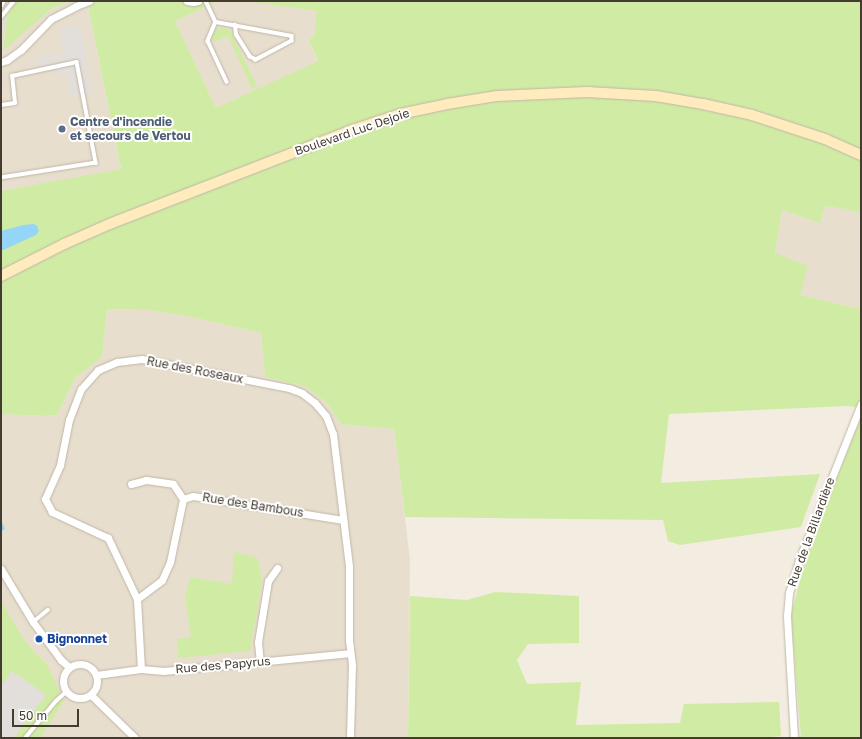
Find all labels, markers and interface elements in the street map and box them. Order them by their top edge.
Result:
street label: Boulevard Luc Dejoie [293,106,411,158]
place label: Centre d'incendie et secours de Vertou [70,115,191,143]
marker: Centre d'incendie et secours de Vertou [57,124,67,134]
street label: Rue des Roseaux [146,354,244,386]
street label: Rue de la Billardière [784,475,838,589]
street label: Rue des Bambous [201,490,305,520]
place label: Bignonnet [47,632,107,646]
marker: Bignonnet [34,634,44,644]
street label: Rue des Papyrus [175,654,271,676]
scale bar [14,701,81,727]
text: 50 m [19,708,47,723]

